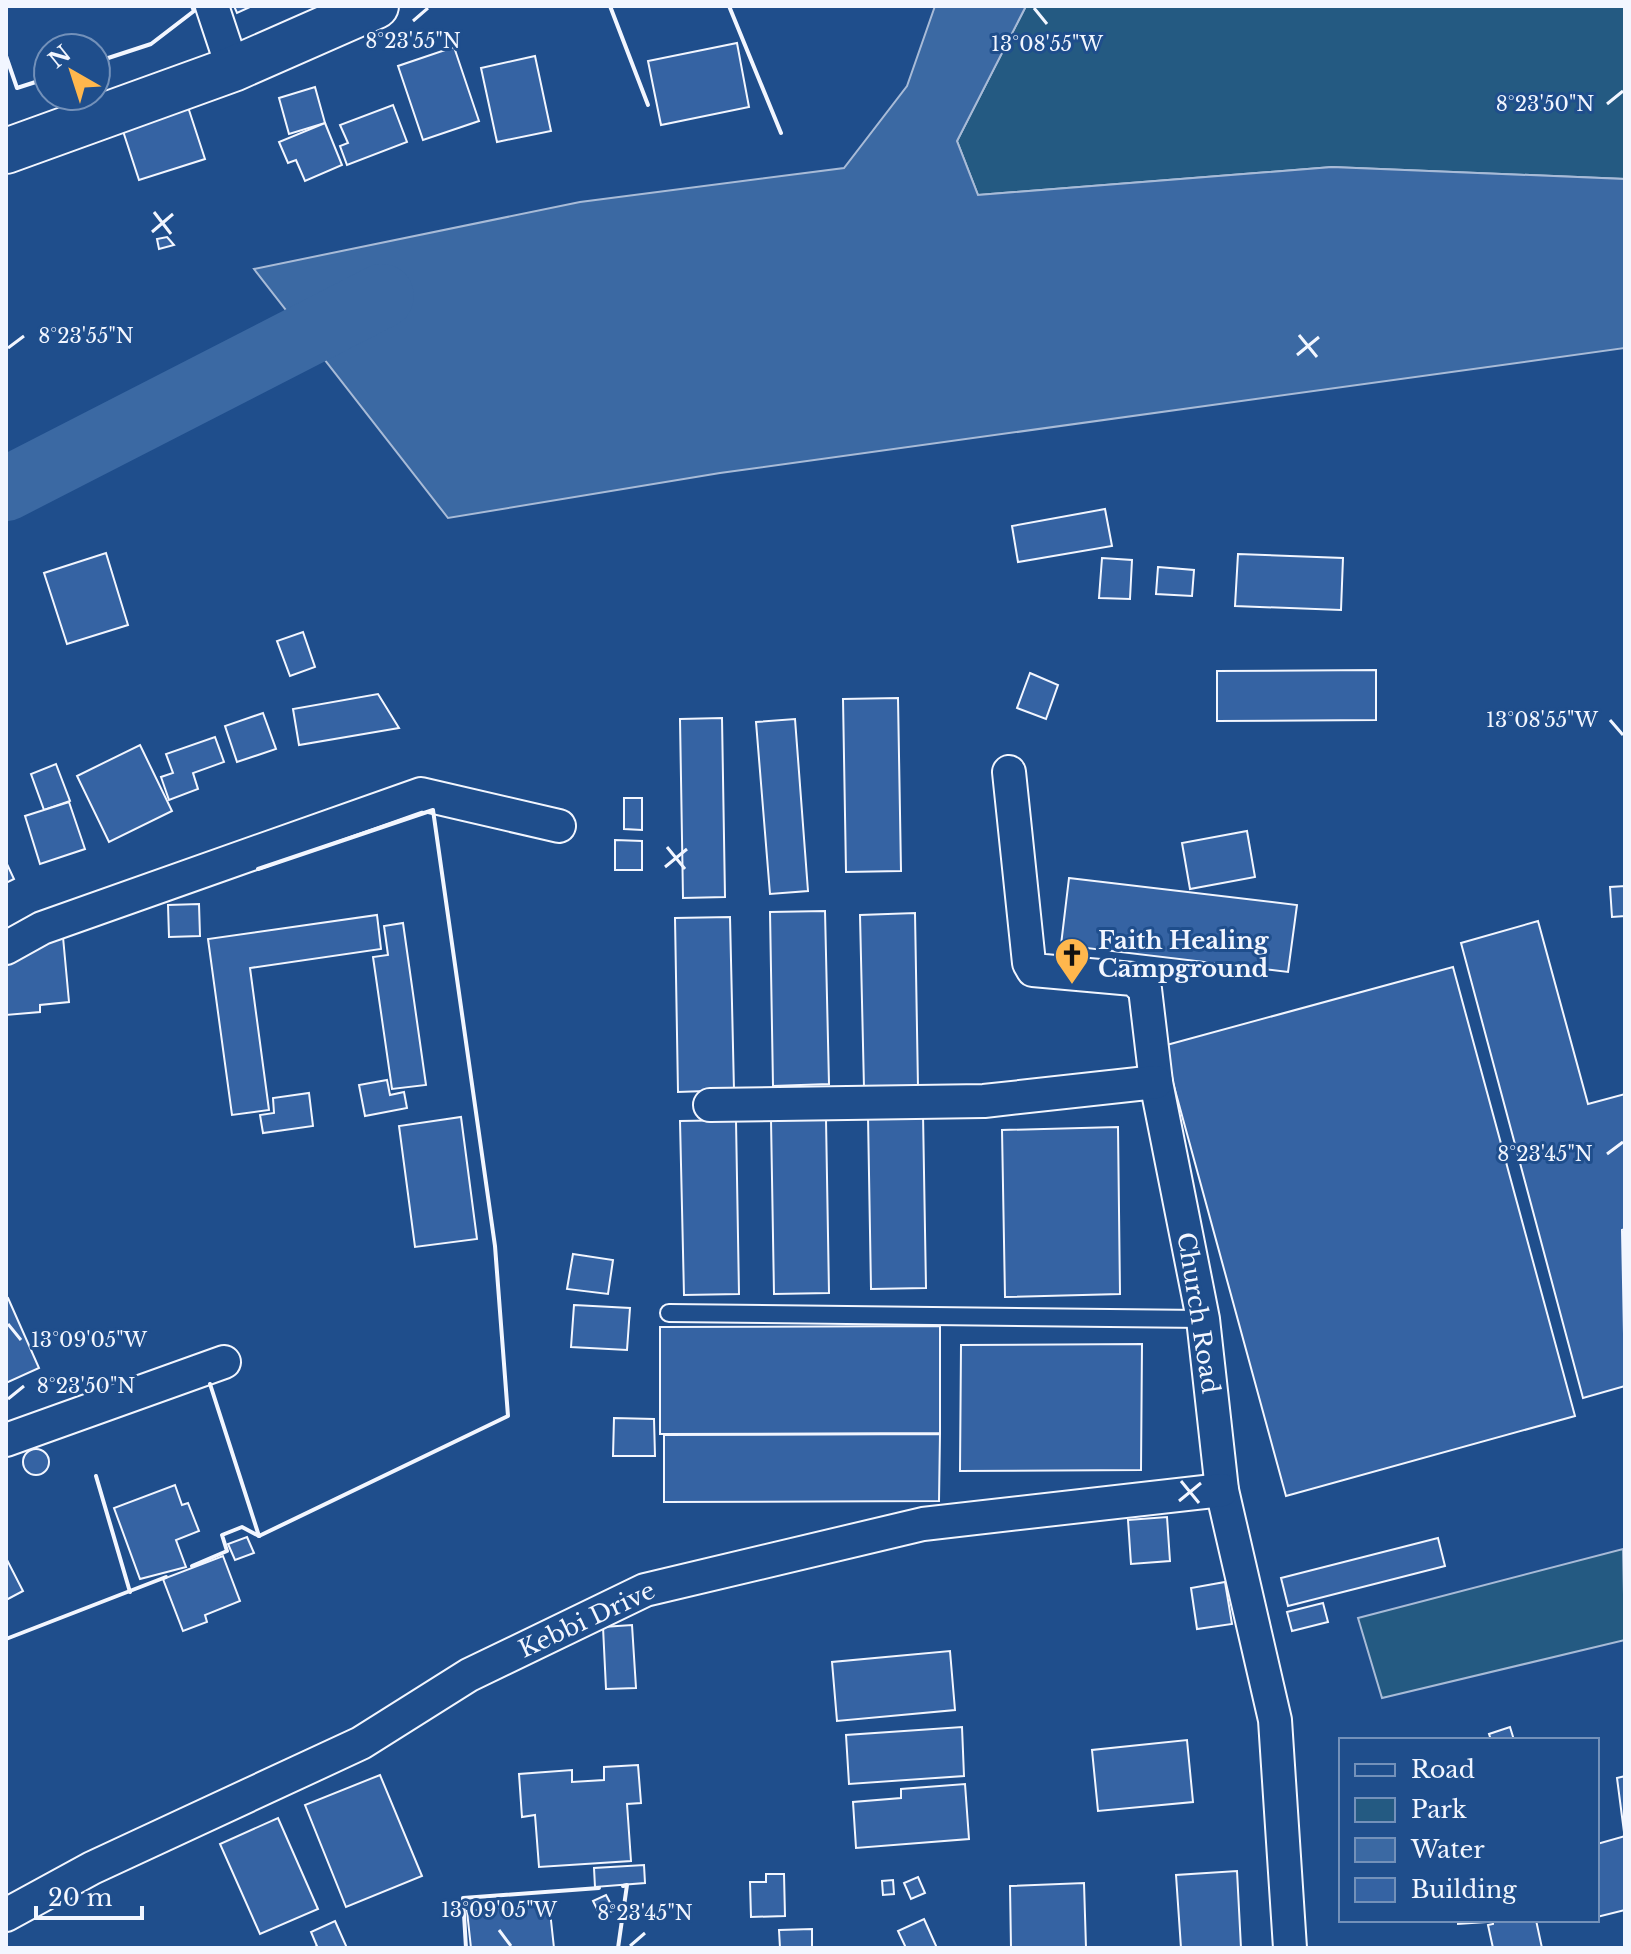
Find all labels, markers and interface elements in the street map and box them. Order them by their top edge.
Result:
text: 8°23'55"N [365,29,461,53]
north arrow [32,32,112,112]
text: 13°08'55"W [991,32,1103,56]
text: N [43,40,77,74]
text: 8°23'50"N [1496,92,1594,116]
text: 8°23'55"N [38,324,134,348]
text: 13°08'55"W [1486,708,1598,732]
place label: Faith Healing Campground [1098,926,1270,983]
church icon: Faith Healing Campground [1053,936,1091,986]
text: 8°23'45"N [1497,1142,1593,1166]
street label: Church Road [1171,1230,1226,1396]
text: 13°09'05"W [31,1328,148,1352]
text: 8°23'50"N [37,1374,135,1398]
street label: Kebbi Drive [514,1575,660,1664]
legend [1339,1738,1599,1922]
text: Road [1411,1755,1475,1784]
text: Park [1411,1795,1467,1824]
text: Water [1410,1835,1485,1864]
scale bar [36,1870,142,1920]
text: Building [1411,1875,1517,1904]
text: 20 m [48,1883,113,1912]
text: 13°09'05"W [441,1898,558,1922]
text: 8°23'45"N [597,1901,693,1925]

